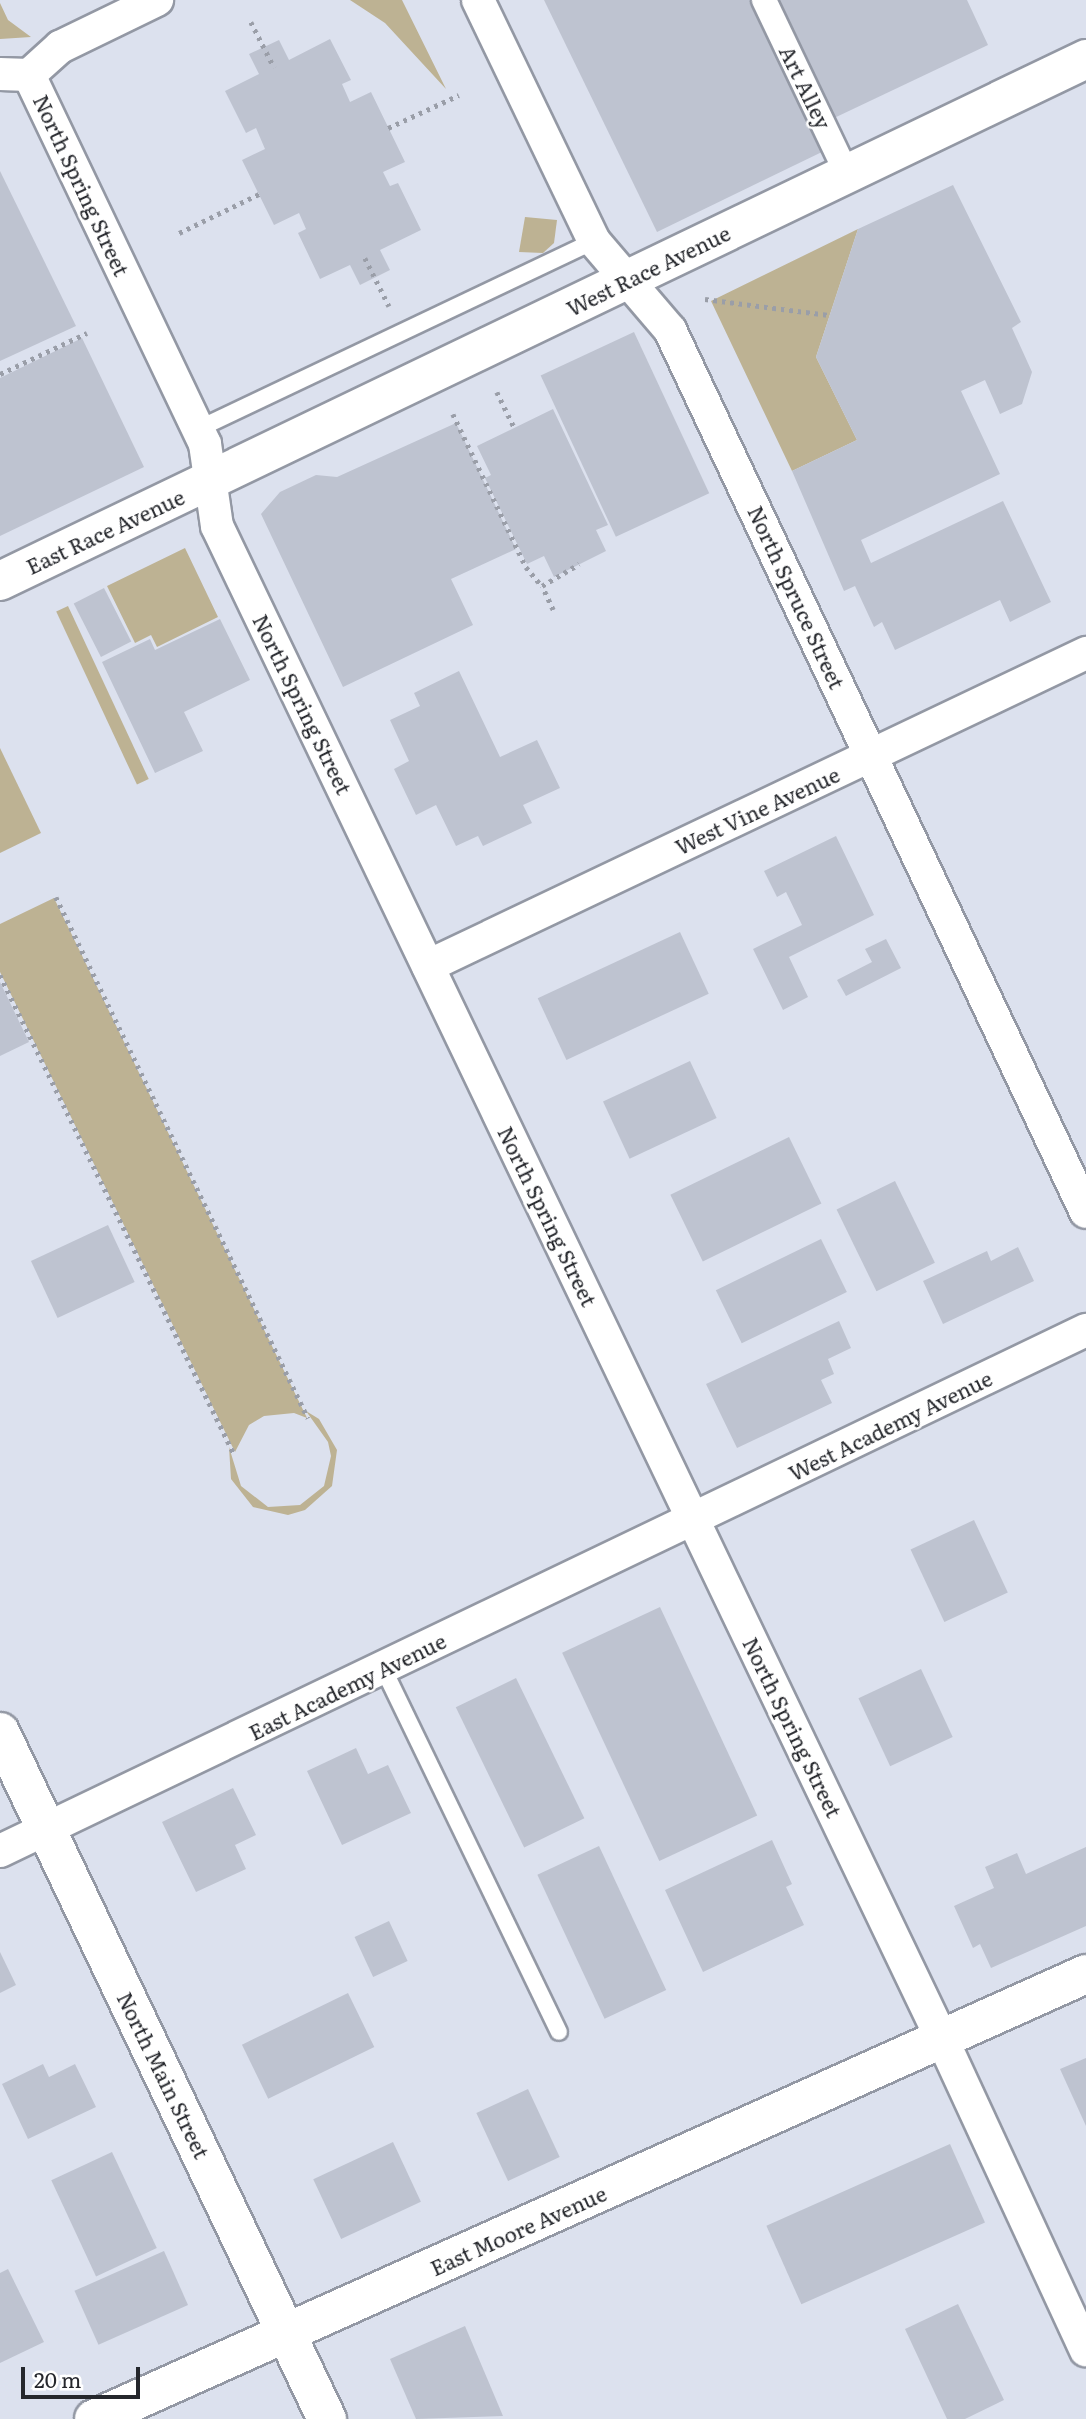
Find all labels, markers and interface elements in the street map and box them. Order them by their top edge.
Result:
street label: Art Alley [775,41,837,133]
street label: North Spring Street [29,90,135,280]
street label: West Race Avenue [562,219,734,321]
street label: East Race Avenue [22,483,188,579]
street label: North Spruce Street [743,501,851,693]
street label: North Spring Street [248,610,358,798]
street label: West Vine Avenue [671,761,843,859]
street label: North Spring Street [493,1122,603,1310]
street label: West Academy Avenue [784,1365,996,1485]
street label: East Academy Avenue [244,1627,450,1745]
street label: North Spring Street [738,1633,848,1821]
street label: North Main Street [113,1988,215,2162]
street label: East Moore Avenue [426,2180,610,2280]
scale bar [24,2352,144,2396]
text: 20 m [34,2363,81,2394]

